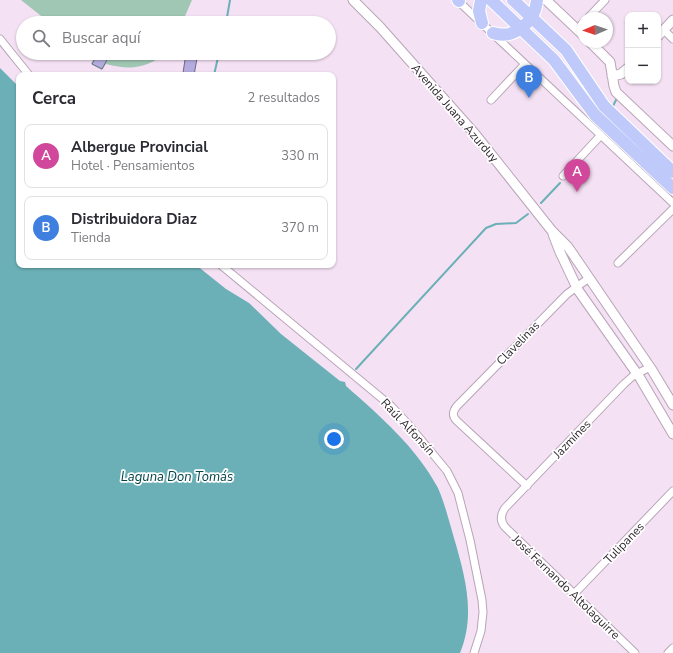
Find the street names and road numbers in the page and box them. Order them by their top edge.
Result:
street label: Avenida Juana Azurduy [408,60,503,166]
street label: Clavelinas [493,317,543,369]
street label: Raúl Alfonsín [377,395,439,459]
street label: Jazmínes [549,416,595,462]
street label: Tulipanes [600,519,648,567]
street label: José Fernando Altolaguirre [508,531,623,643]

